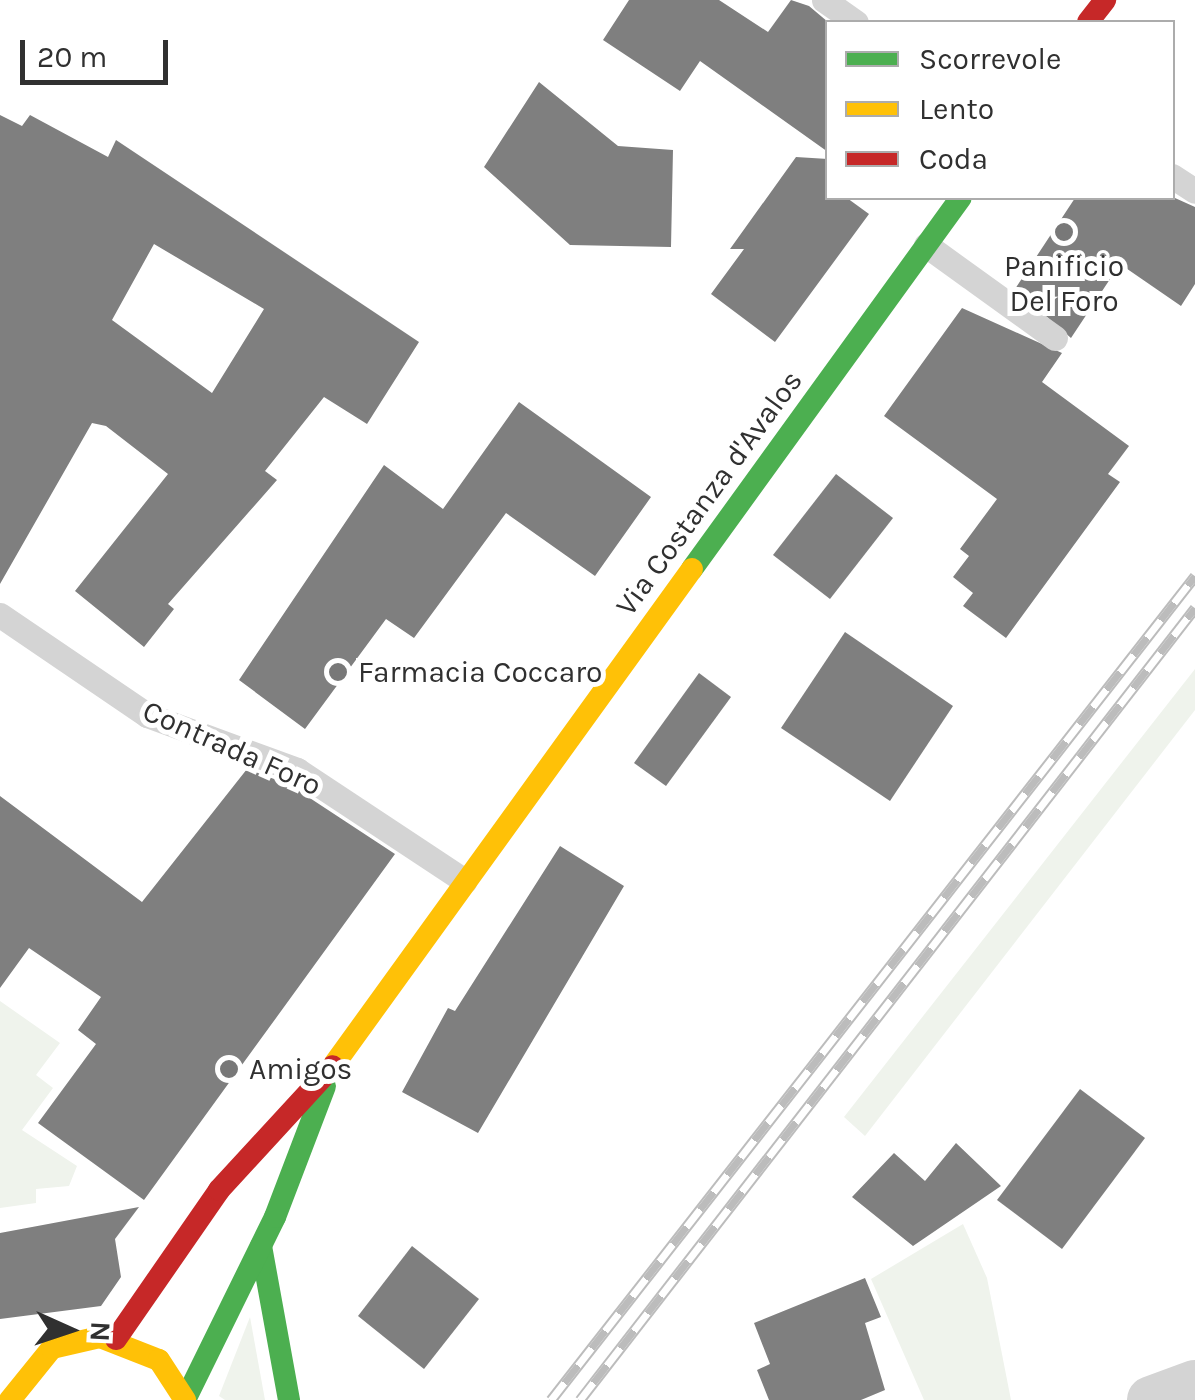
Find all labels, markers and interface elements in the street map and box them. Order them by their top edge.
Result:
scale bar [25,20,172,82]
legend [825,20,1175,200]
text: 20 m [37,39,107,75]
text: Scorrevole [919,41,1061,77]
text: Lento [919,91,994,127]
text: Coda [919,141,988,177]
marker: Panificio Del Foro [1053,221,1075,243]
place label: Panificio Del Foro [1004,248,1124,318]
street label: Via Costanza d'Avalos [608,363,810,623]
place label: Farmacia Coccaro [358,654,602,690]
marker: Farmacia Coccaro [327,661,349,683]
street label: Contrada Foro [137,693,327,803]
place label: Amigos [249,1051,352,1087]
marker: Amigos [218,1058,240,1080]
north arrow [20,1280,120,1380]
text: N [83,1321,117,1342]

